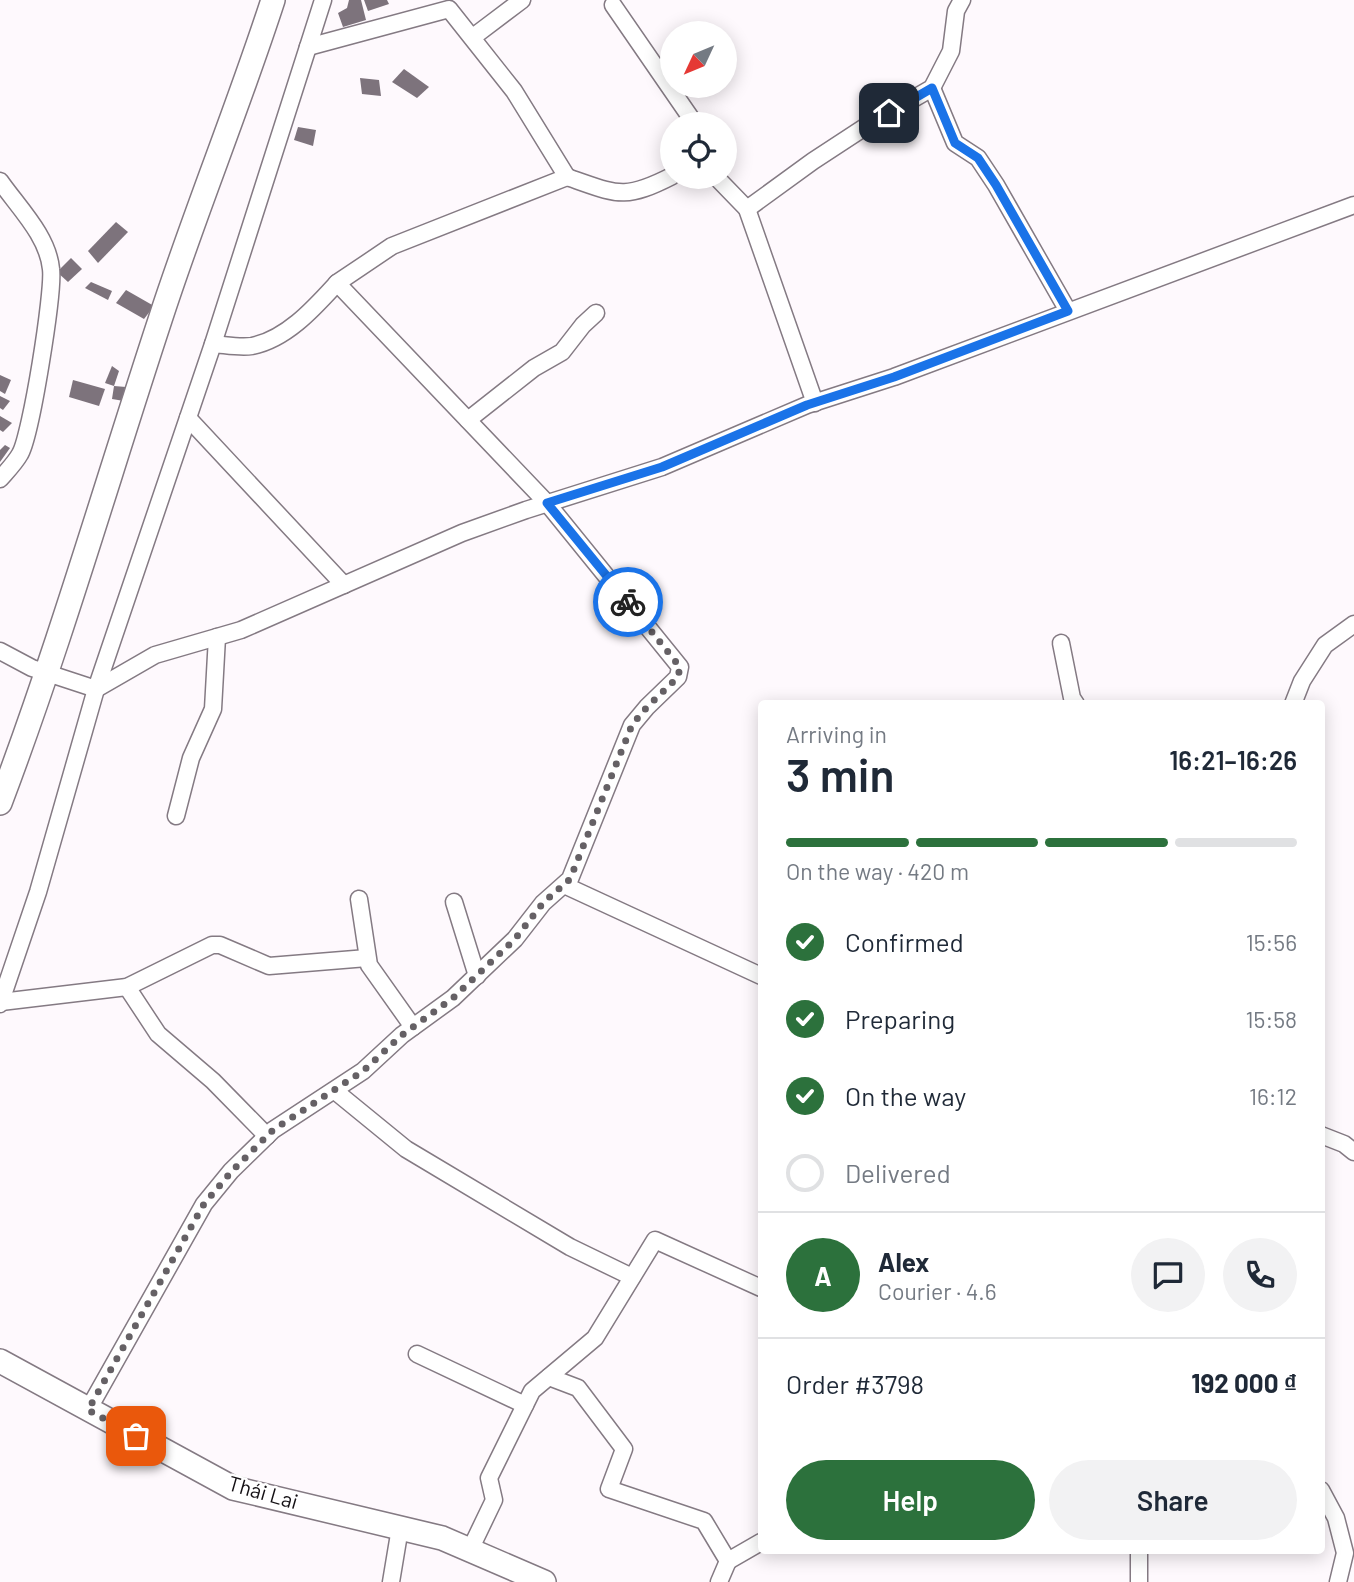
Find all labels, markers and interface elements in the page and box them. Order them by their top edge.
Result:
north arrow [660,21,737,98]
map controls [660,21,737,189]
pin [859,83,919,143]
icon: home [870,94,908,132]
button: locate [660,112,737,189]
courier [593,567,663,637]
icon: bike [609,583,647,621]
text: Arriving in [786,720,887,748]
text: 16:21–16:26 [1169,744,1297,775]
text: 3 min [786,746,895,801]
text: On the way · 420 m [786,857,969,885]
icon: check [786,923,824,961]
text: Confirmed [845,926,964,957]
text: 15:56 [1246,928,1297,956]
icon: check [786,1000,824,1038]
text: Preparing [845,1003,955,1034]
text: 15:58 [1246,1005,1297,1033]
icon: check [786,1077,824,1115]
text: On the way [845,1080,966,1111]
text: 16:12 [1249,1082,1297,1110]
text: Delivered [845,1157,951,1188]
button: chat [1131,1238,1205,1312]
button: phone [1223,1238,1297,1312]
text: Alex [878,1246,929,1277]
text: A [814,1260,832,1291]
text: Courier · 4.6 [878,1277,997,1305]
text: 192 000 ₫ [1191,1367,1297,1398]
text: Order #3798 [786,1368,924,1399]
pin [106,1406,166,1466]
icon: bag [117,1417,155,1455]
button: Help [786,1460,1035,1540]
button: Share [1049,1460,1297,1540]
street label: Thái Lai [226,1470,301,1513]

